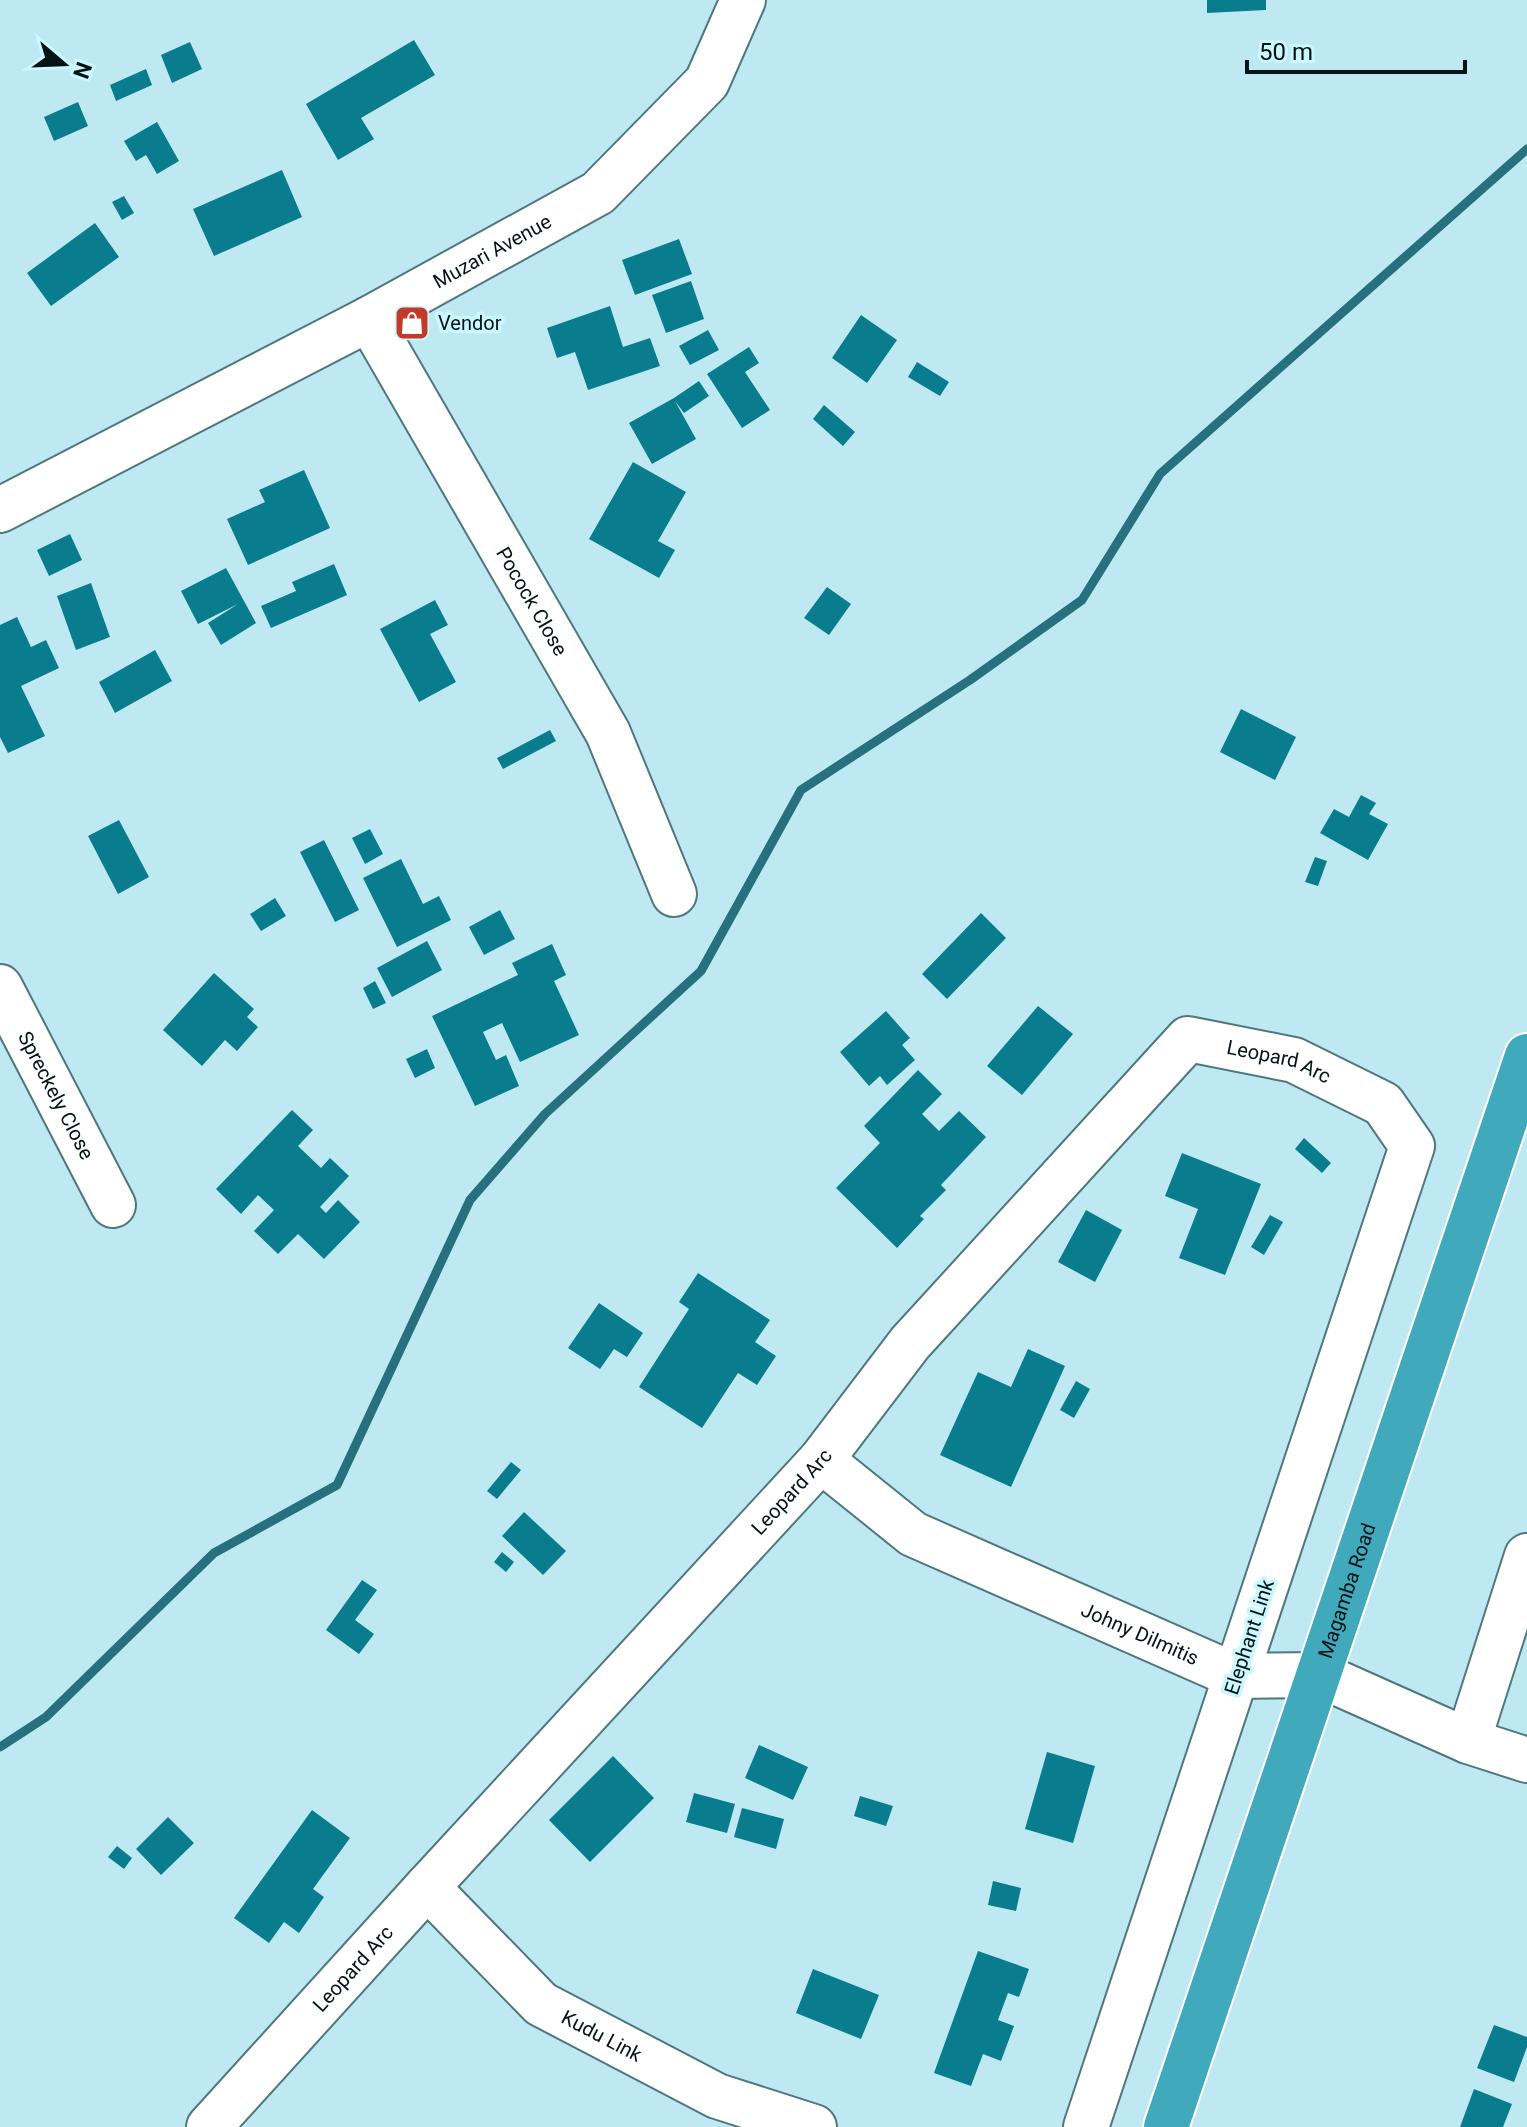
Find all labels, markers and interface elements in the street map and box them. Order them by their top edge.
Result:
north arrow [24,24,104,104]
scale bar [1247,24,1465,74]
text: 50 m [1259,38,1313,66]
text: N [68,59,97,82]
street label: Muzari Avenue [429,209,555,293]
shop icon: Vendor [393,304,431,342]
place label: Vendor [438,311,502,335]
street label: Pocock Close [491,543,573,660]
street label: Spreckely Close [13,1027,99,1163]
street label: Leopard Arc [1225,1035,1335,1088]
street label: Leopard Arc [746,1444,837,1540]
street label: Magamba Road [1313,1520,1381,1661]
street label: Elephant Link [1219,1576,1279,1697]
street label: Johny Dilmitis [1077,1597,1202,1670]
street label: Leopard Arc [308,1921,398,2017]
street label: Kudu Link [558,2005,647,2067]

